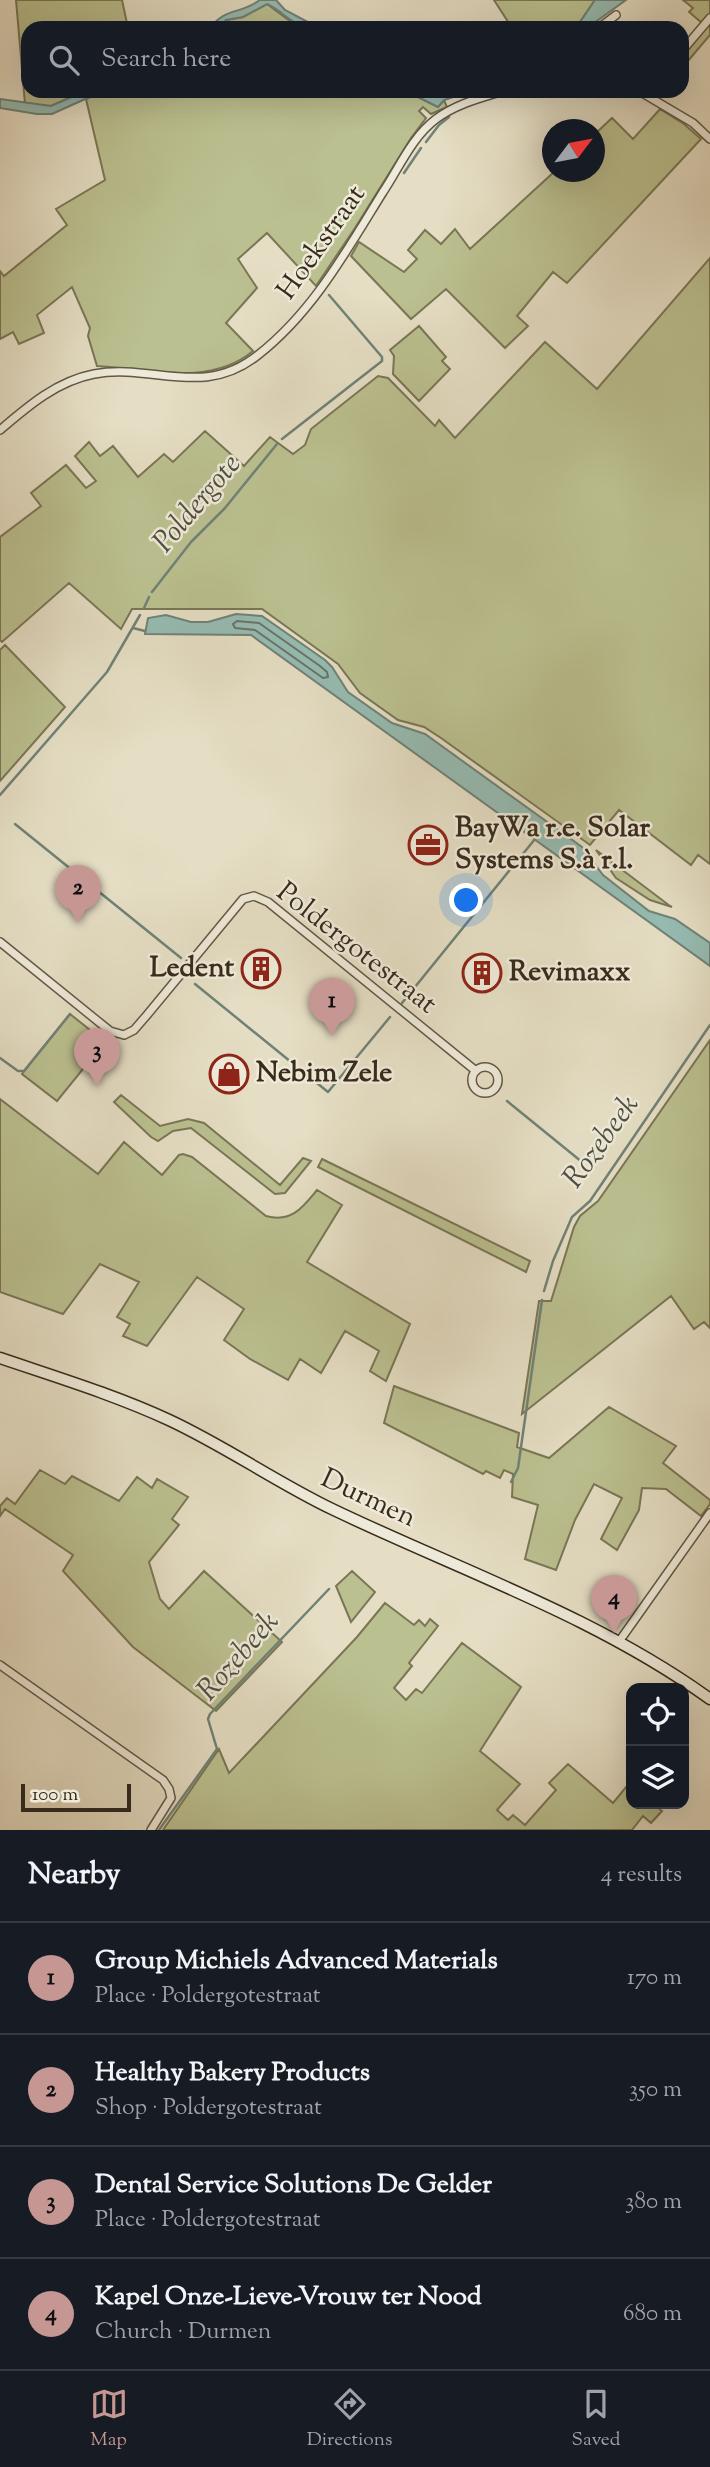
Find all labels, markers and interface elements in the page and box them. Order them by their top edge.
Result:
search box [21,21,689,98]
icon: search [45,41,83,79]
text: Search here [101,41,231,78]
north arrow [542,119,605,182]
street label: Hoekstraat [268,177,376,308]
water label: Poldergote [144,445,252,563]
place label: BayWa r.e. Solar Systems S.à r.l. [455,809,651,881]
office icon: BayWa r.e. Solar Systems S.à r.l. [407,824,449,866]
pin: 2 [55,865,101,923]
street label: Poldergotestraat [267,874,445,1025]
your location [449,883,483,917]
building icon: Ledent [240,948,282,990]
place label: Ledent [150,949,234,989]
building icon: Revimaxx [461,952,503,994]
place label: Revimaxx [509,953,631,993]
pin: 1 [309,978,355,1036]
pin: 3 [74,1028,120,1086]
shop icon: Nebim Zele [208,1053,250,1095]
place label: Nebim Zele [256,1054,392,1094]
water label: Rozebeek [553,1086,651,1198]
street label: Durmen [314,1459,422,1539]
pin: 4 [591,1575,637,1633]
water label: Rozebeek [188,1603,290,1711]
map controls [626,1683,689,1809]
button: locate [626,1683,689,1746]
button: layers [626,1746,689,1809]
scale bar [21,1781,131,1813]
text: 100 m [32,1782,78,1809]
text: Nearby [28,1854,120,1897]
text: 4 results [601,1859,682,1892]
text: Group Michiels Advanced Materials [95,1943,498,1980]
text: 1 [47,1962,55,1995]
text: 170 m [627,1962,682,1995]
text: Place · Poldergotestraat [95,1980,321,2013]
text: Healthy Bakery Products [95,2055,370,2092]
text: 2 [46,2074,56,2107]
text: 350 m [629,2074,682,2107]
text: Shop · Poldergotestraat [95,2092,322,2125]
text: Dental Service Solutions De Gelder [95,2167,492,2204]
text: 3 [46,2186,56,2219]
text: 380 m [625,2186,682,2219]
text: Place · Poldergotestraat [95,2204,321,2237]
text: Kapel Onze-Lieve-Vrouw ter Nood [95,2279,482,2316]
text: 4 [45,2298,57,2331]
text: 680 m [623,2298,682,2331]
text: Church · Durmen [95,2316,271,2349]
tab: Map [90,2385,128,2454]
tab: Directions [307,2385,392,2454]
tab: Saved [572,2385,620,2454]

